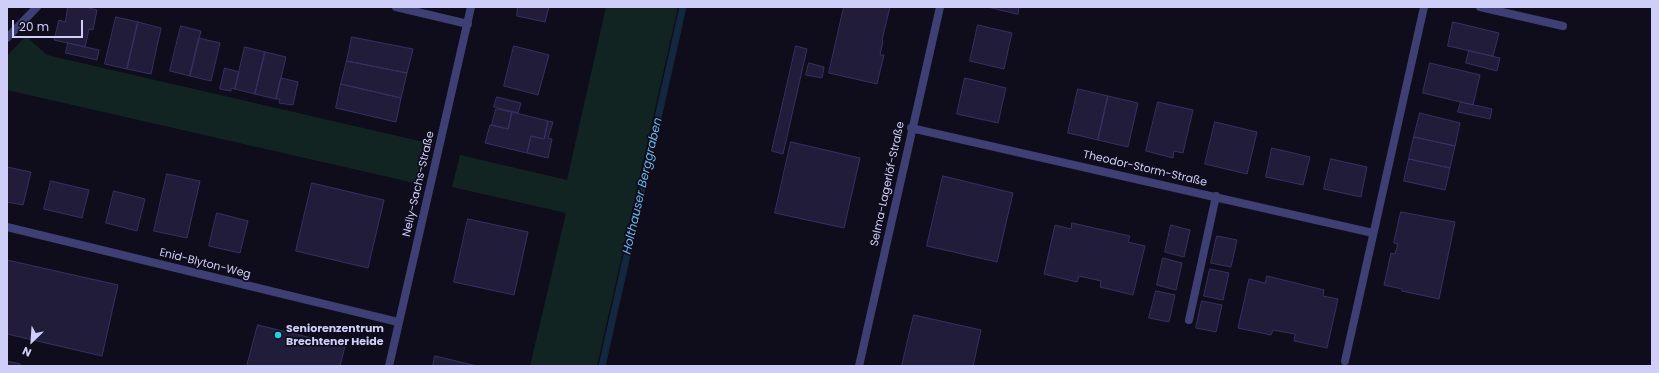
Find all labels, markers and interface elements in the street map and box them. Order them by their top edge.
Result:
scale bar [14,12,85,38]
text: 20 m [19,18,49,35]
water label: Holthauser Berggraben [620,116,666,256]
street label: Selma-Lagerlöf-Straße [868,120,908,248]
street label: Nelly-Sachs-Straße [400,130,438,238]
street label: Theodor-Storm-Straße [1082,148,1208,190]
street label: Enid-Blyton-Weg [158,246,252,282]
north arrow [12,321,52,361]
place label: Seniorenzentrum Brechtener Heide [286,322,384,348]
marker: Seniorenzentrum Brechtener Heide [273,330,283,340]
text: N [20,343,34,361]

